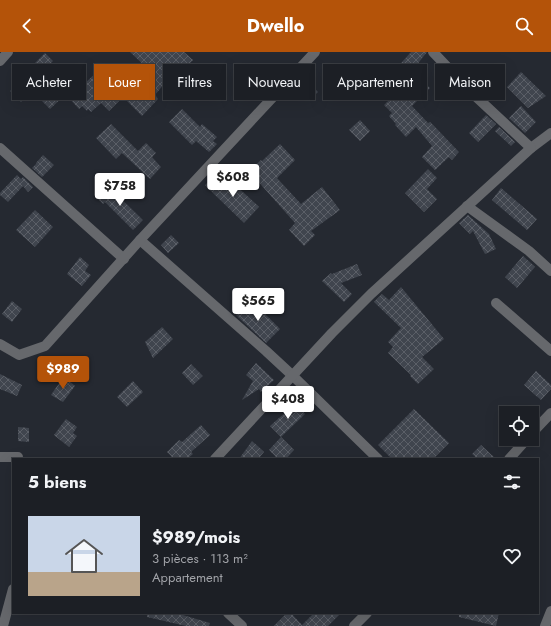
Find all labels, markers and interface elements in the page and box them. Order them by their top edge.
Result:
text: Dwello [247,13,304,39]
icon: back [16,15,38,37]
icon: search [513,15,535,37]
chip: Acheter [12,64,86,100]
chip: Louer [94,64,155,100]
chip: Filtres [163,64,226,100]
chip: Nouveau [234,64,315,100]
chip: Appartement [323,64,427,100]
chip: Maison [435,64,505,100]
pin: $608 [209,164,257,198]
text: $608 [216,167,250,186]
pin: $758 [96,173,144,207]
text: $758 [104,176,136,195]
pin: $565 [234,288,282,322]
text: $565 [241,291,275,310]
pin: $989 [39,356,87,390]
text: $989 [46,359,80,378]
pin: $408 [264,386,312,420]
text: $408 [271,389,305,408]
map controls [499,406,539,446]
button: locate [499,406,539,446]
text: 5 biens [28,470,87,494]
icon: filters [501,471,523,493]
text: $989/mois [152,525,240,549]
icon: home [60,532,108,580]
icon: heart [501,545,523,567]
text: 3 pièces · 113 m² [152,549,248,568]
text: Appartement [152,568,223,587]

